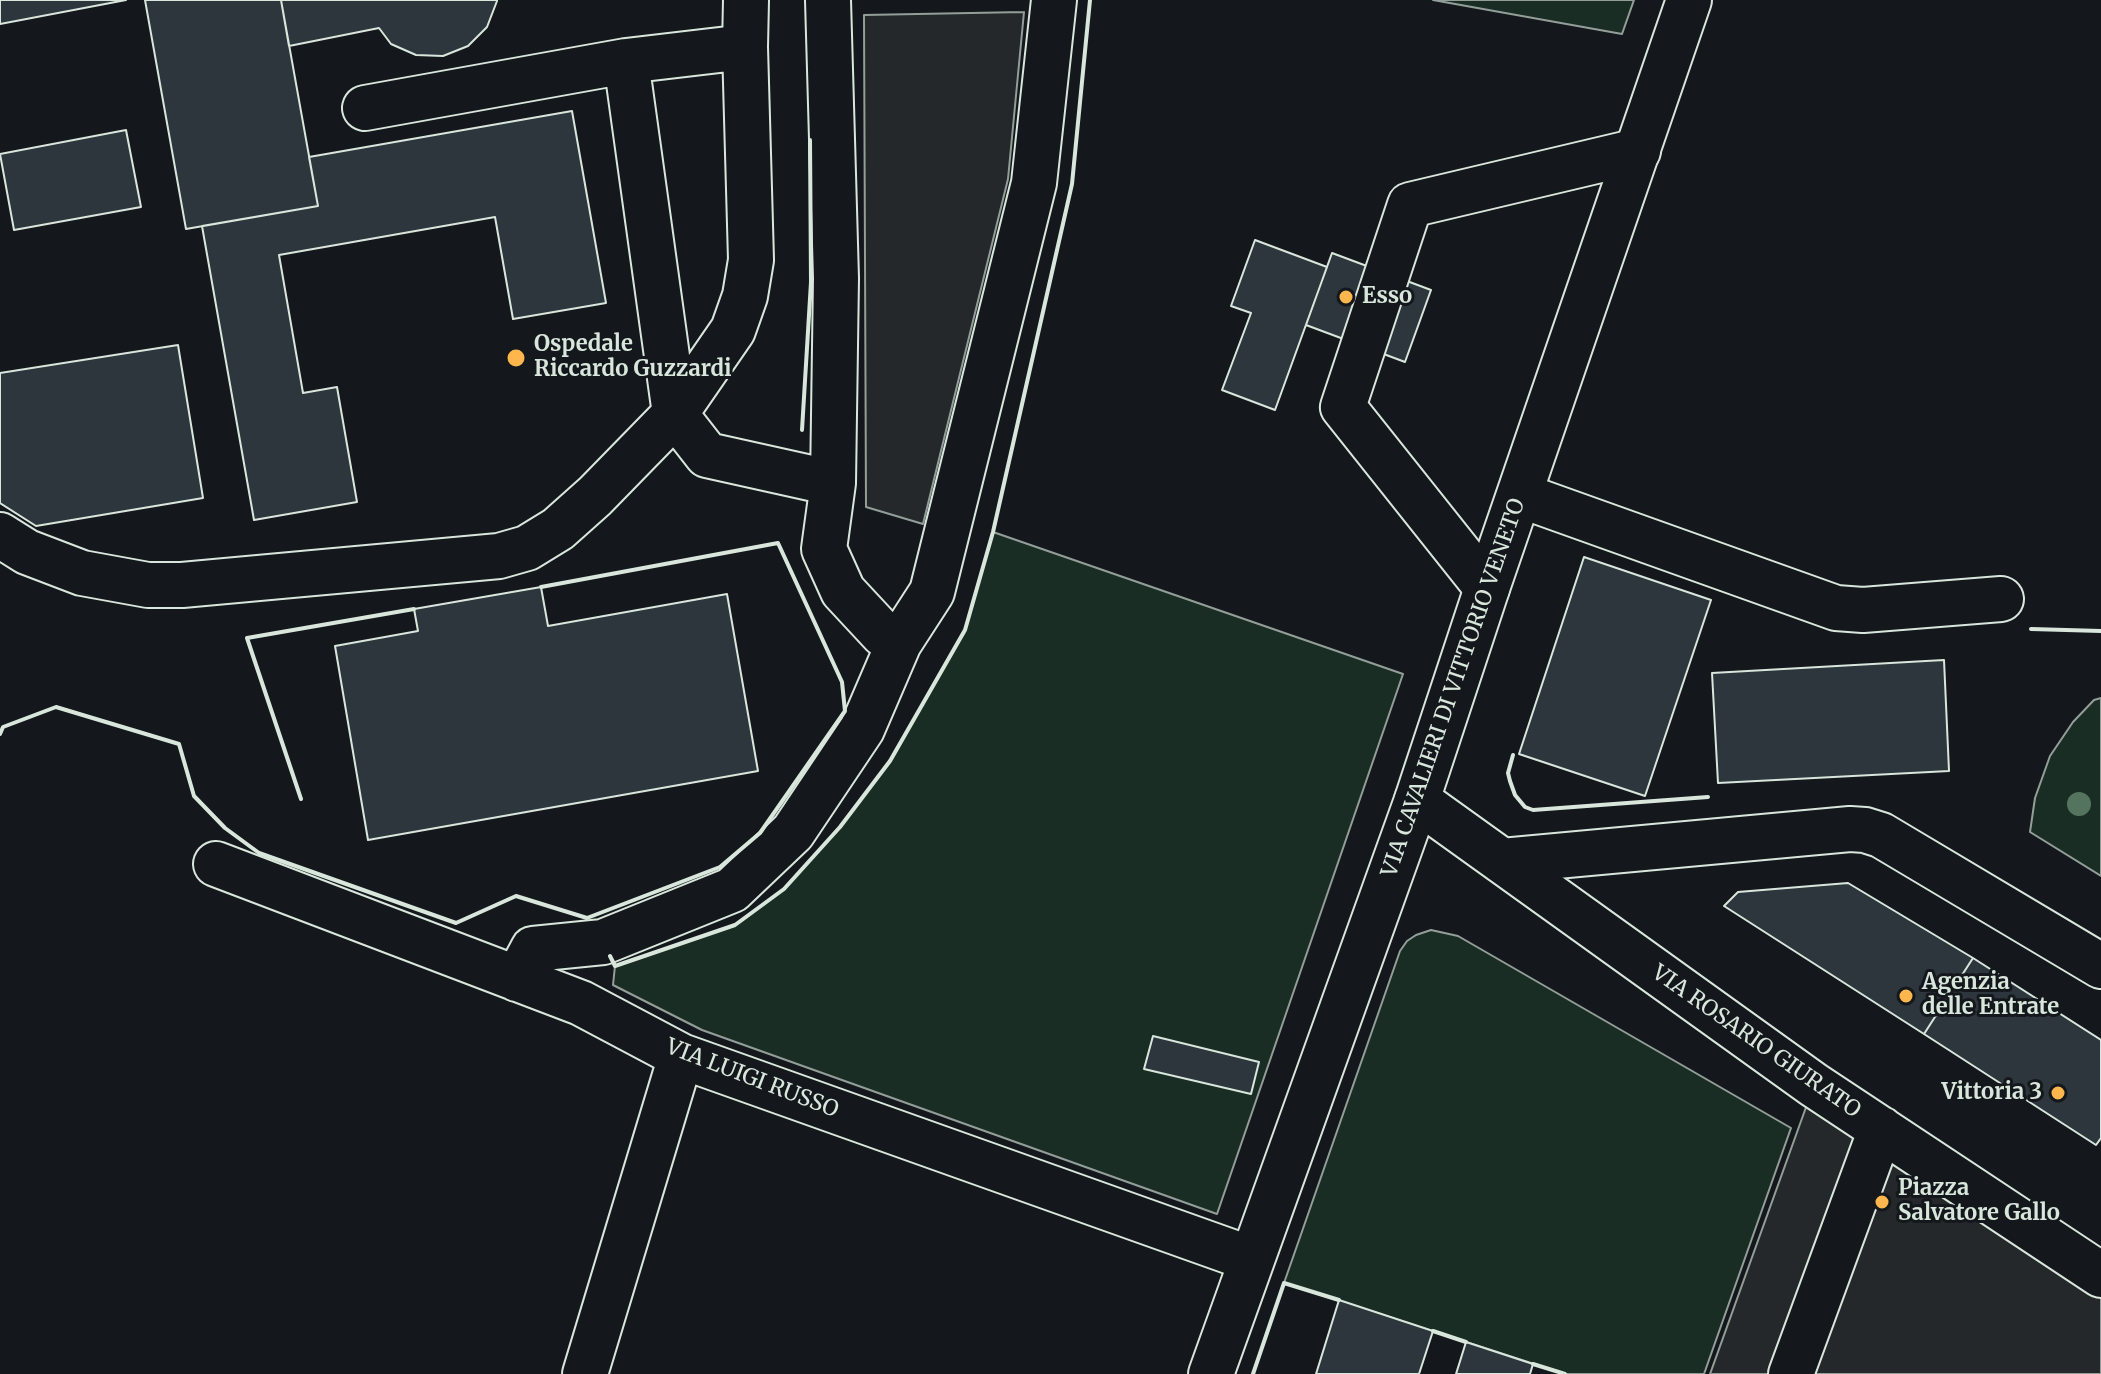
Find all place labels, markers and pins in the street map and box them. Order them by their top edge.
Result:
place label: Esso [1362,284,1412,310]
marker: Esso [1337,288,1355,306]
place label: Ospedale Riccardo Guzzardi [534,332,732,384]
marker: Ospedale Riccardo Guzzardi [505,347,527,369]
place label: Agenzia delle Entrate [1922,970,2059,1022]
marker: Agenzia delle Entrate [1897,987,1915,1005]
place label: Vittoria 3 [1942,1080,2042,1106]
marker: Vittoria 3 [2049,1084,2067,1102]
place label: Piazza Salvatore Gallo [1898,1176,2060,1228]
marker: Piazza Salvatore Gallo [1873,1193,1891,1211]

